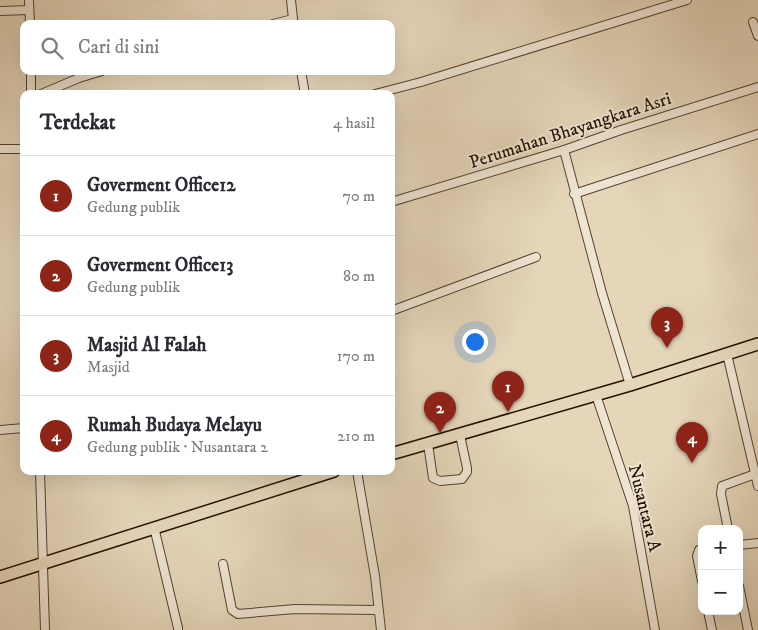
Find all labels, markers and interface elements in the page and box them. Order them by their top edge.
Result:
search box [20,20,395,75]
icon: search [38,34,66,62]
text: Cari di sini [78,36,159,59]
street label: Perumahan Bhayangkara Asri [467,88,674,174]
text: Terdekat [40,110,115,136]
text: 4 hasil [333,113,375,133]
text: Goverment Office12 [87,174,235,197]
text: 1 [53,186,59,206]
text: 70 m [343,186,375,206]
text: Gedung publik [87,197,180,217]
text: Goverment Office13 [87,254,233,277]
text: 2 [52,266,60,286]
text: 80 m [343,266,375,286]
text: Gedung publik [87,277,180,297]
pin: 3 [651,307,683,348]
your location [462,329,488,355]
text: Masjid Al Falah [87,334,207,357]
text: 3 [53,346,59,366]
text: 170 m [337,346,375,366]
text: Masjid [87,357,130,377]
pin: 1 [492,371,524,412]
pin: 2 [424,392,456,433]
text: Rumah Budaya Melayu [87,414,262,437]
pin: 4 [676,422,708,463]
text: 4 [51,426,61,446]
text: 210 m [337,426,375,446]
text: Gedung publik · Nusantara 2 [87,437,268,457]
street label: Nusantara A [623,462,666,555]
map controls [698,525,743,615]
button: + [698,525,743,570]
button: − [698,570,743,615]

